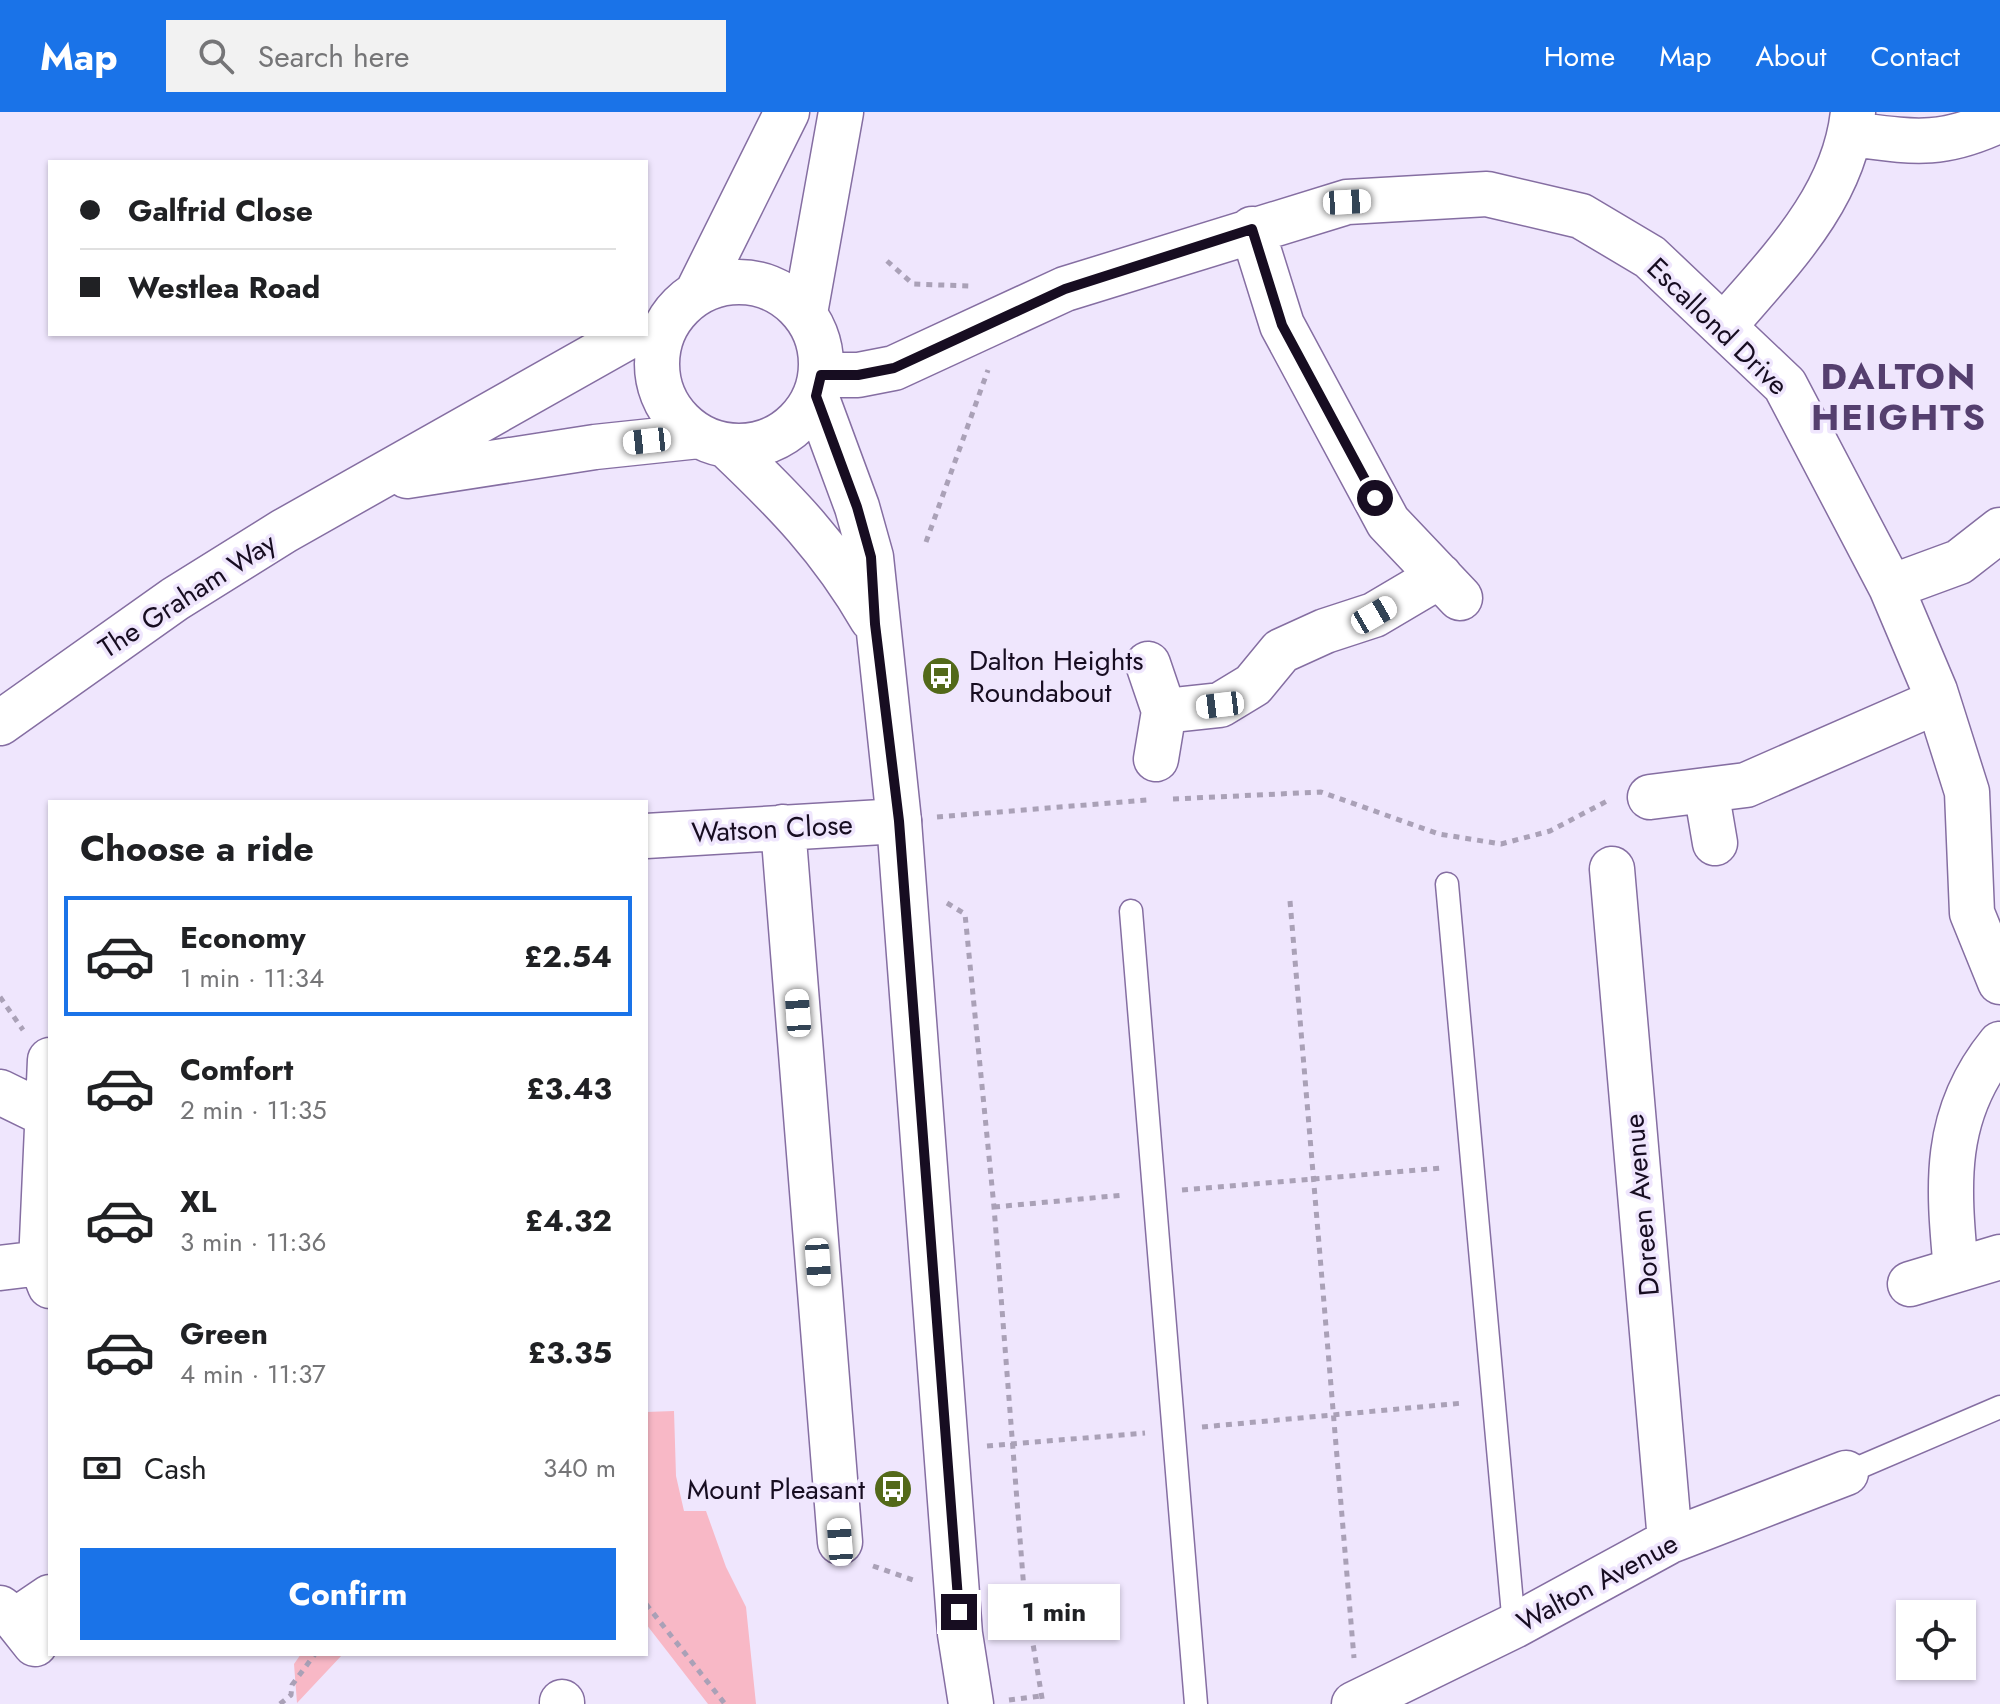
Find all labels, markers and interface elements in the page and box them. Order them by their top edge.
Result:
search box [166,20,726,92]
text: Map [40,29,118,84]
icon: search [194,34,238,78]
text: Search here [258,35,410,78]
text: Home [1544,36,1615,77]
text: Map [1659,36,1711,77]
text: About [1755,36,1827,77]
text: Contact [1871,36,1960,77]
text: Galfrid Close [128,189,313,232]
car [1322,189,1372,215]
street label: Escallond Drive [1638,248,1798,405]
text: Westlea Road [128,266,320,309]
district label: DALTON HEIGHTS [1811,350,1987,443]
car [622,427,672,455]
route start [1357,480,1393,516]
street label: The Graham Way [90,522,285,668]
car [1347,593,1401,637]
place label: Dalton Heights Roundabout [969,640,1143,713]
bus stop icon: Dalton Heights Roundabout [920,655,962,697]
car [1195,690,1245,720]
street label: Watson Close [690,804,854,853]
text: Choose a ride [80,822,314,874]
text: Economy [180,916,306,959]
icon: car [84,920,156,992]
text: £2.54 [524,935,612,978]
text: 1 min · 11:34 [180,959,324,997]
car [784,988,812,1038]
text: Comfort [180,1048,293,1091]
icon: car [84,1052,156,1124]
text: £3.43 [526,1067,612,1110]
text: 2 min · 11:35 [180,1091,327,1129]
street label: Doreen Avenue [1613,1112,1670,1298]
text: XL [180,1180,216,1223]
icon: car [84,1184,156,1256]
text: £4.32 [525,1199,612,1242]
text: 3 min · 11:36 [180,1223,326,1261]
car [804,1237,832,1287]
text: Green [180,1312,268,1355]
icon: car [84,1316,156,1388]
text: £3.35 [528,1331,612,1374]
text: 4 min · 11:37 [180,1355,326,1393]
icon: cash [80,1446,124,1490]
text: Cash [144,1447,207,1490]
text: 340 m [543,1449,616,1487]
bus stop icon: Mount Pleasant [872,1468,914,1510]
place label: Mount Pleasant [687,1469,865,1510]
car [826,1517,854,1567]
street label: Walton Avenue [1509,1523,1685,1642]
button: Confirm [80,1548,616,1640]
callout: 1 min [987,1584,1119,1640]
text: 1 min [1022,1593,1086,1631]
route end [941,1594,977,1630]
map controls [1896,1600,1976,1680]
button: locate [1896,1600,1976,1680]

